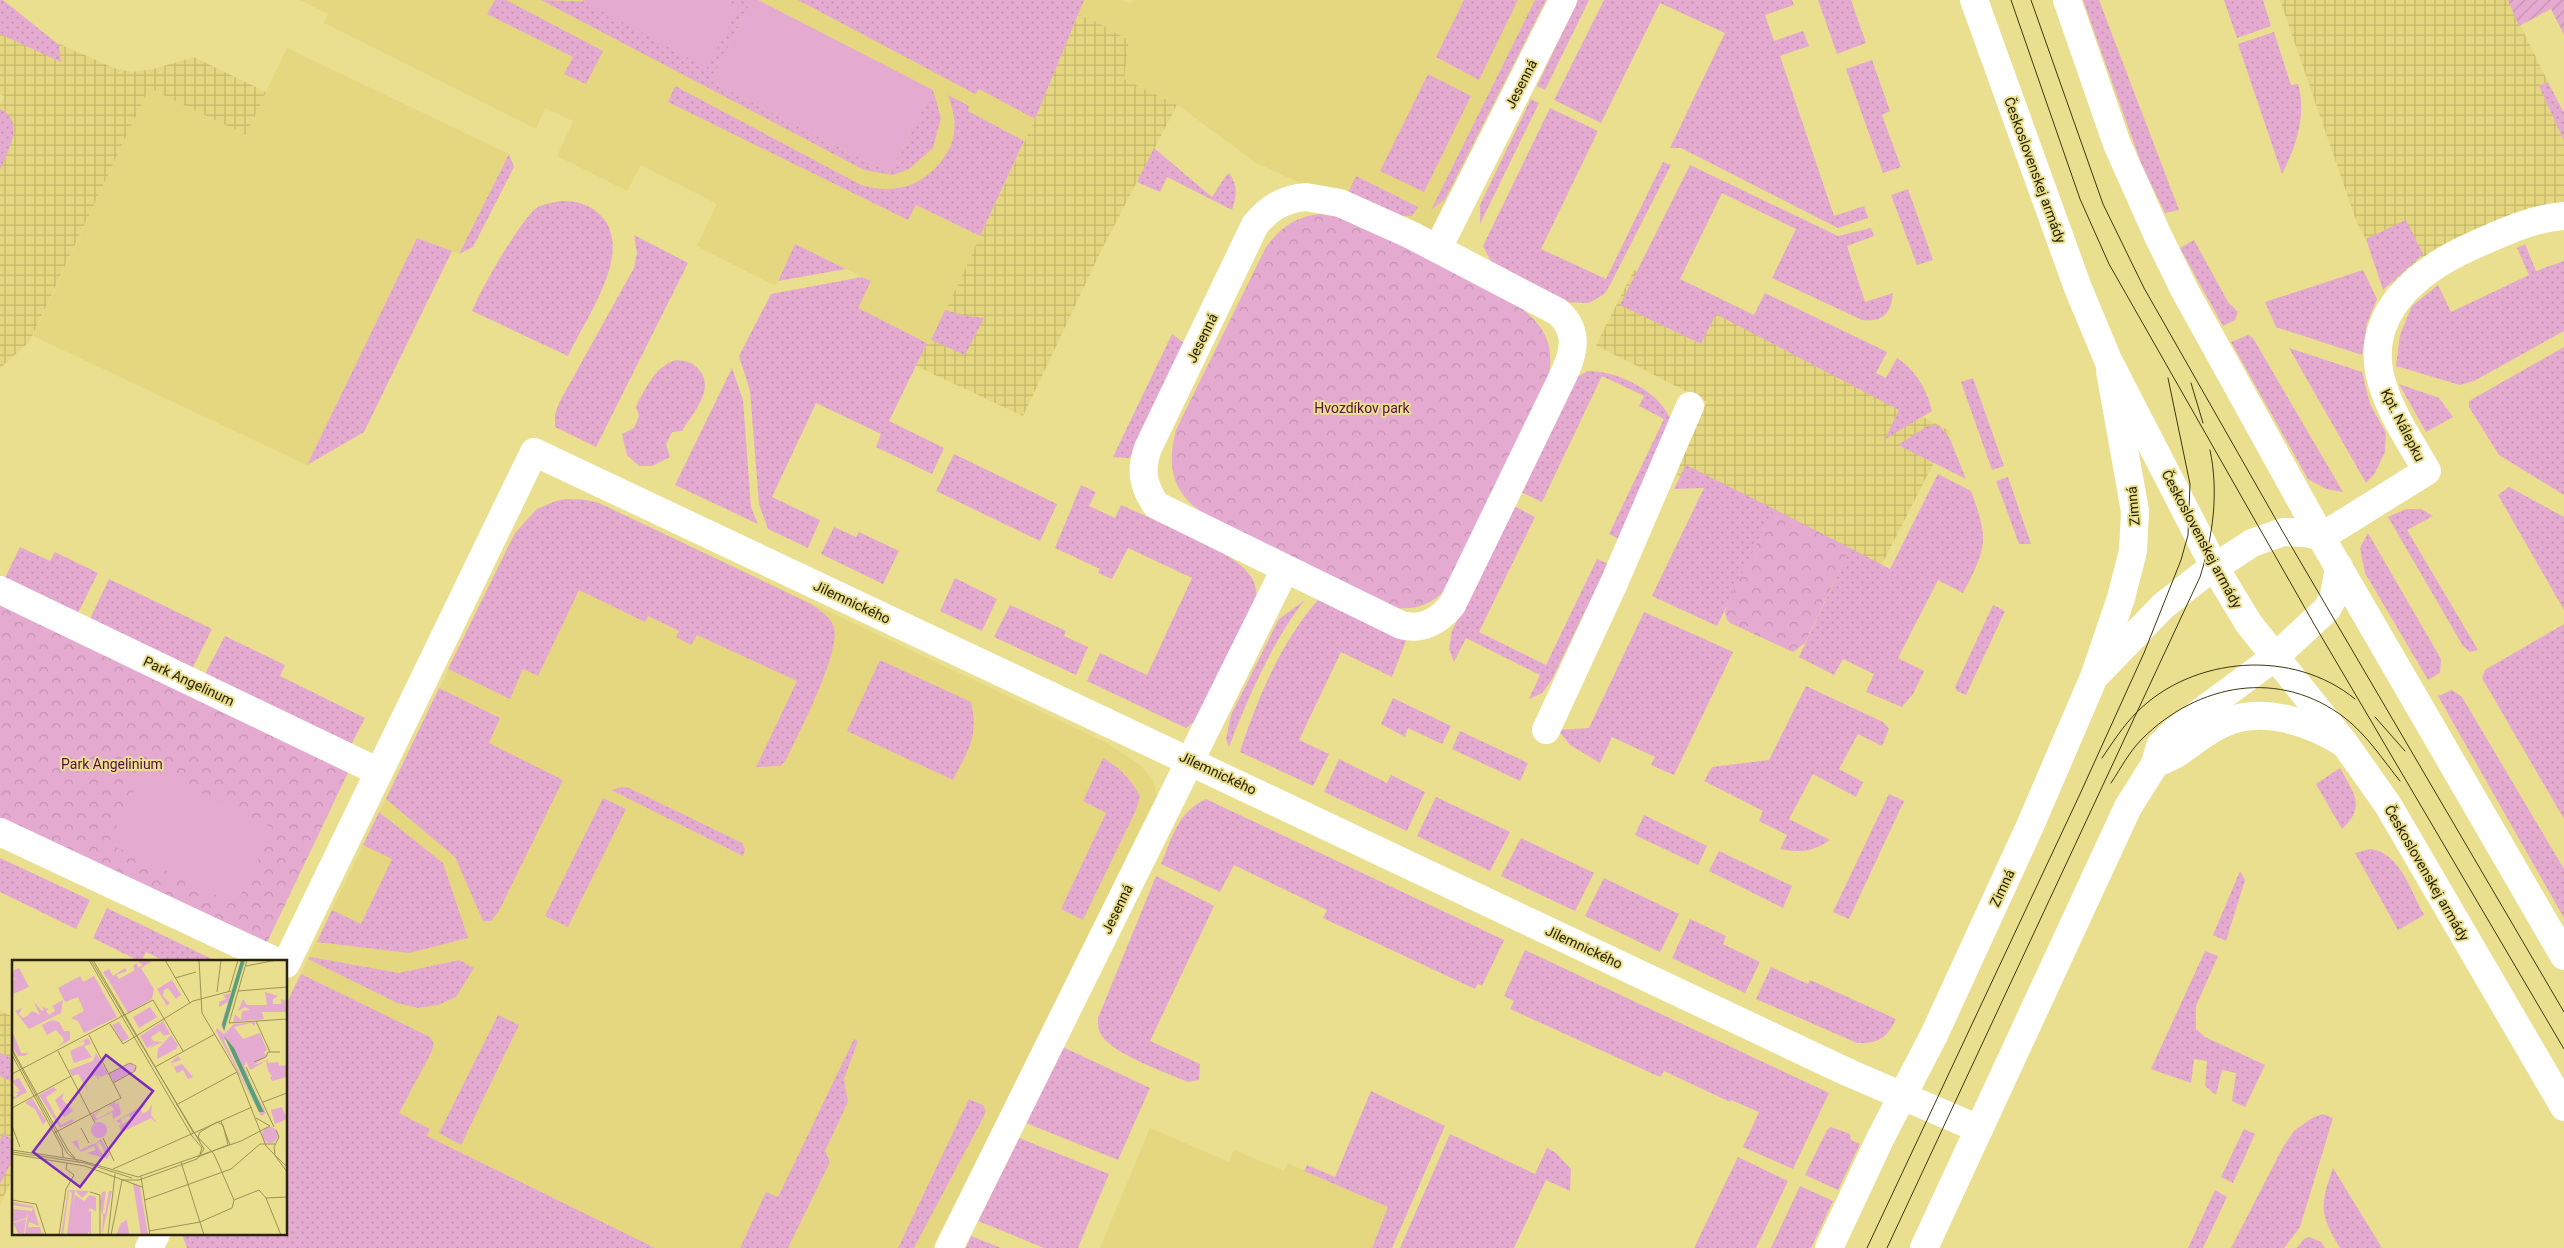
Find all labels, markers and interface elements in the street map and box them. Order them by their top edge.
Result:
street label: Jesenná [1502,57,1540,111]
street label: Československej armády [2001,94,2070,246]
street label: Jesenná [1183,311,1221,365]
street label: Kpt. Nálepku [2378,386,2428,464]
park label: Hvozdíkov park [1314,400,1411,416]
street label: Československej armády [2159,467,2246,611]
street label: Zimná [2123,486,2143,526]
street label: Jilemnického [811,577,893,627]
street label: Park Angelinum [141,653,237,709]
street label: Jilemnického [1177,748,1259,798]
park label: Park Angelinium [61,756,163,772]
street label: Československej armády [2381,802,2474,944]
street label: Zimná [1986,867,2018,909]
street label: Jesenná [1098,882,1136,936]
street label: Jilemnického [1543,922,1625,972]
inset map [12,960,288,1236]

